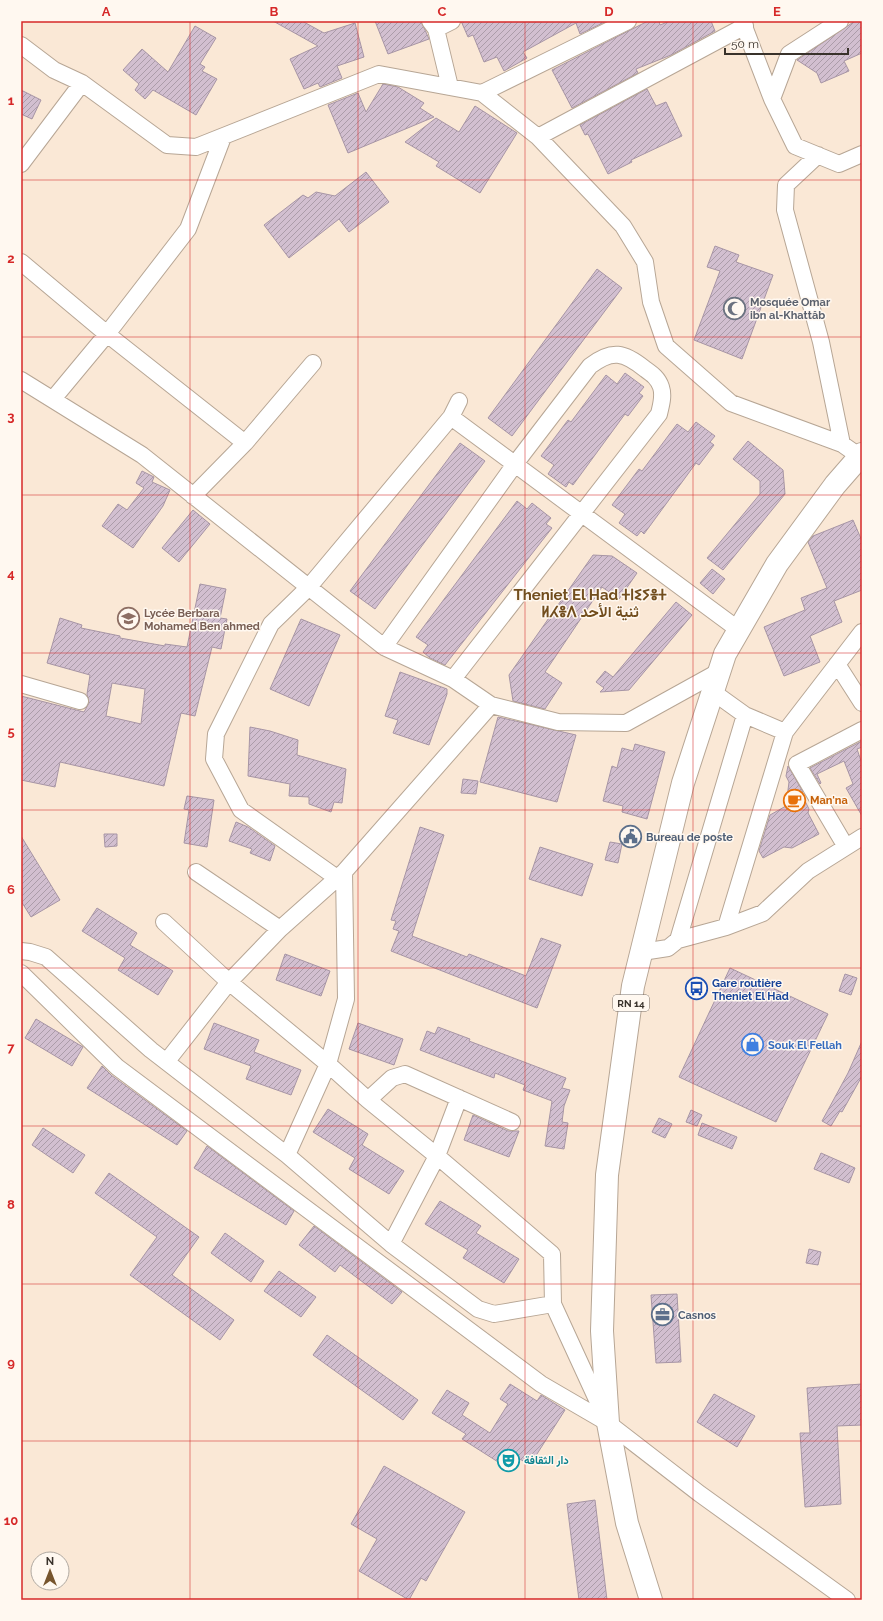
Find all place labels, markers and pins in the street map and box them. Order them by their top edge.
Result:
mosque icon: Mosquée Omar ibn al-Khattâb [721,295,747,321]
place label: Mosquée Omar ibn al-Khattâb [750,296,831,322]
school or university icon: Lycée Berbara Mohamed Ben ahmed [115,606,141,632]
place label: Lycée Berbara Mohamed Ben ahmed [144,607,260,633]
cafe icon: Man'na [782,787,808,813]
place label: Man'na [810,794,848,807]
public building icon: Bureau de poste [618,824,644,850]
place label: Bureau de poste [646,831,733,844]
bus stop icon: Gare routière Theniet El Had [683,976,709,1002]
place label: Gare routière Theniet El Had [712,977,789,1003]
shop icon: Souk El Fellah [740,1032,766,1058]
place label: Souk El Fellah [768,1039,842,1052]
office icon: Casnos [649,1302,675,1328]
place label: Casnos [678,1309,717,1322]
theatre icon: دار الثقافة [496,1447,522,1473]
place label: دار الثقافة [524,1454,569,1467]

